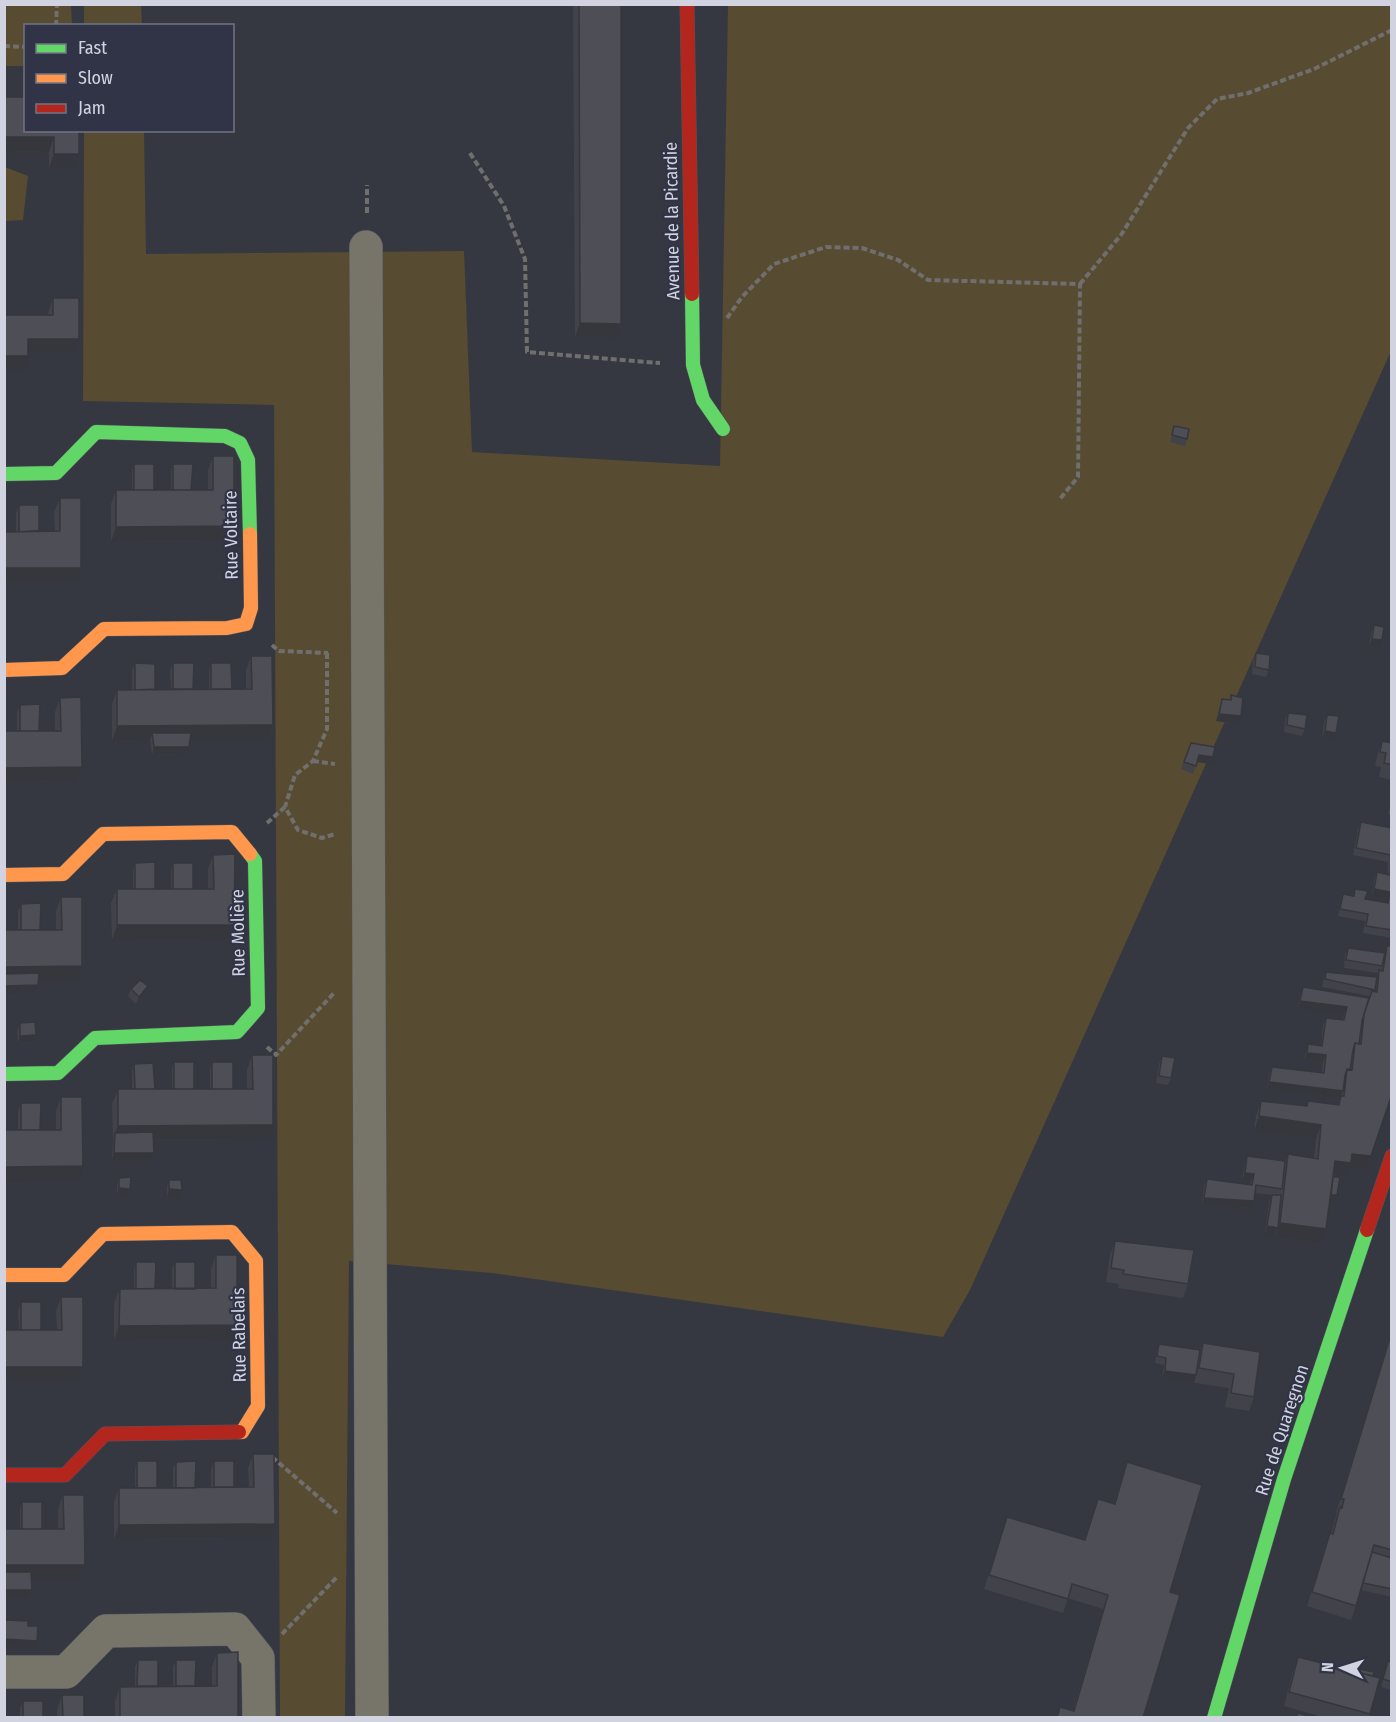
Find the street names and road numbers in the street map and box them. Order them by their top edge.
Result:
street label: Avenue de la Picardie [660,142,684,300]
street label: Rue Voltaire [219,490,243,580]
street label: Rue Molière [226,889,250,977]
street label: Rue Rabelais [227,1287,251,1383]
street label: Rue de Quaregnon [1250,1362,1314,1498]

